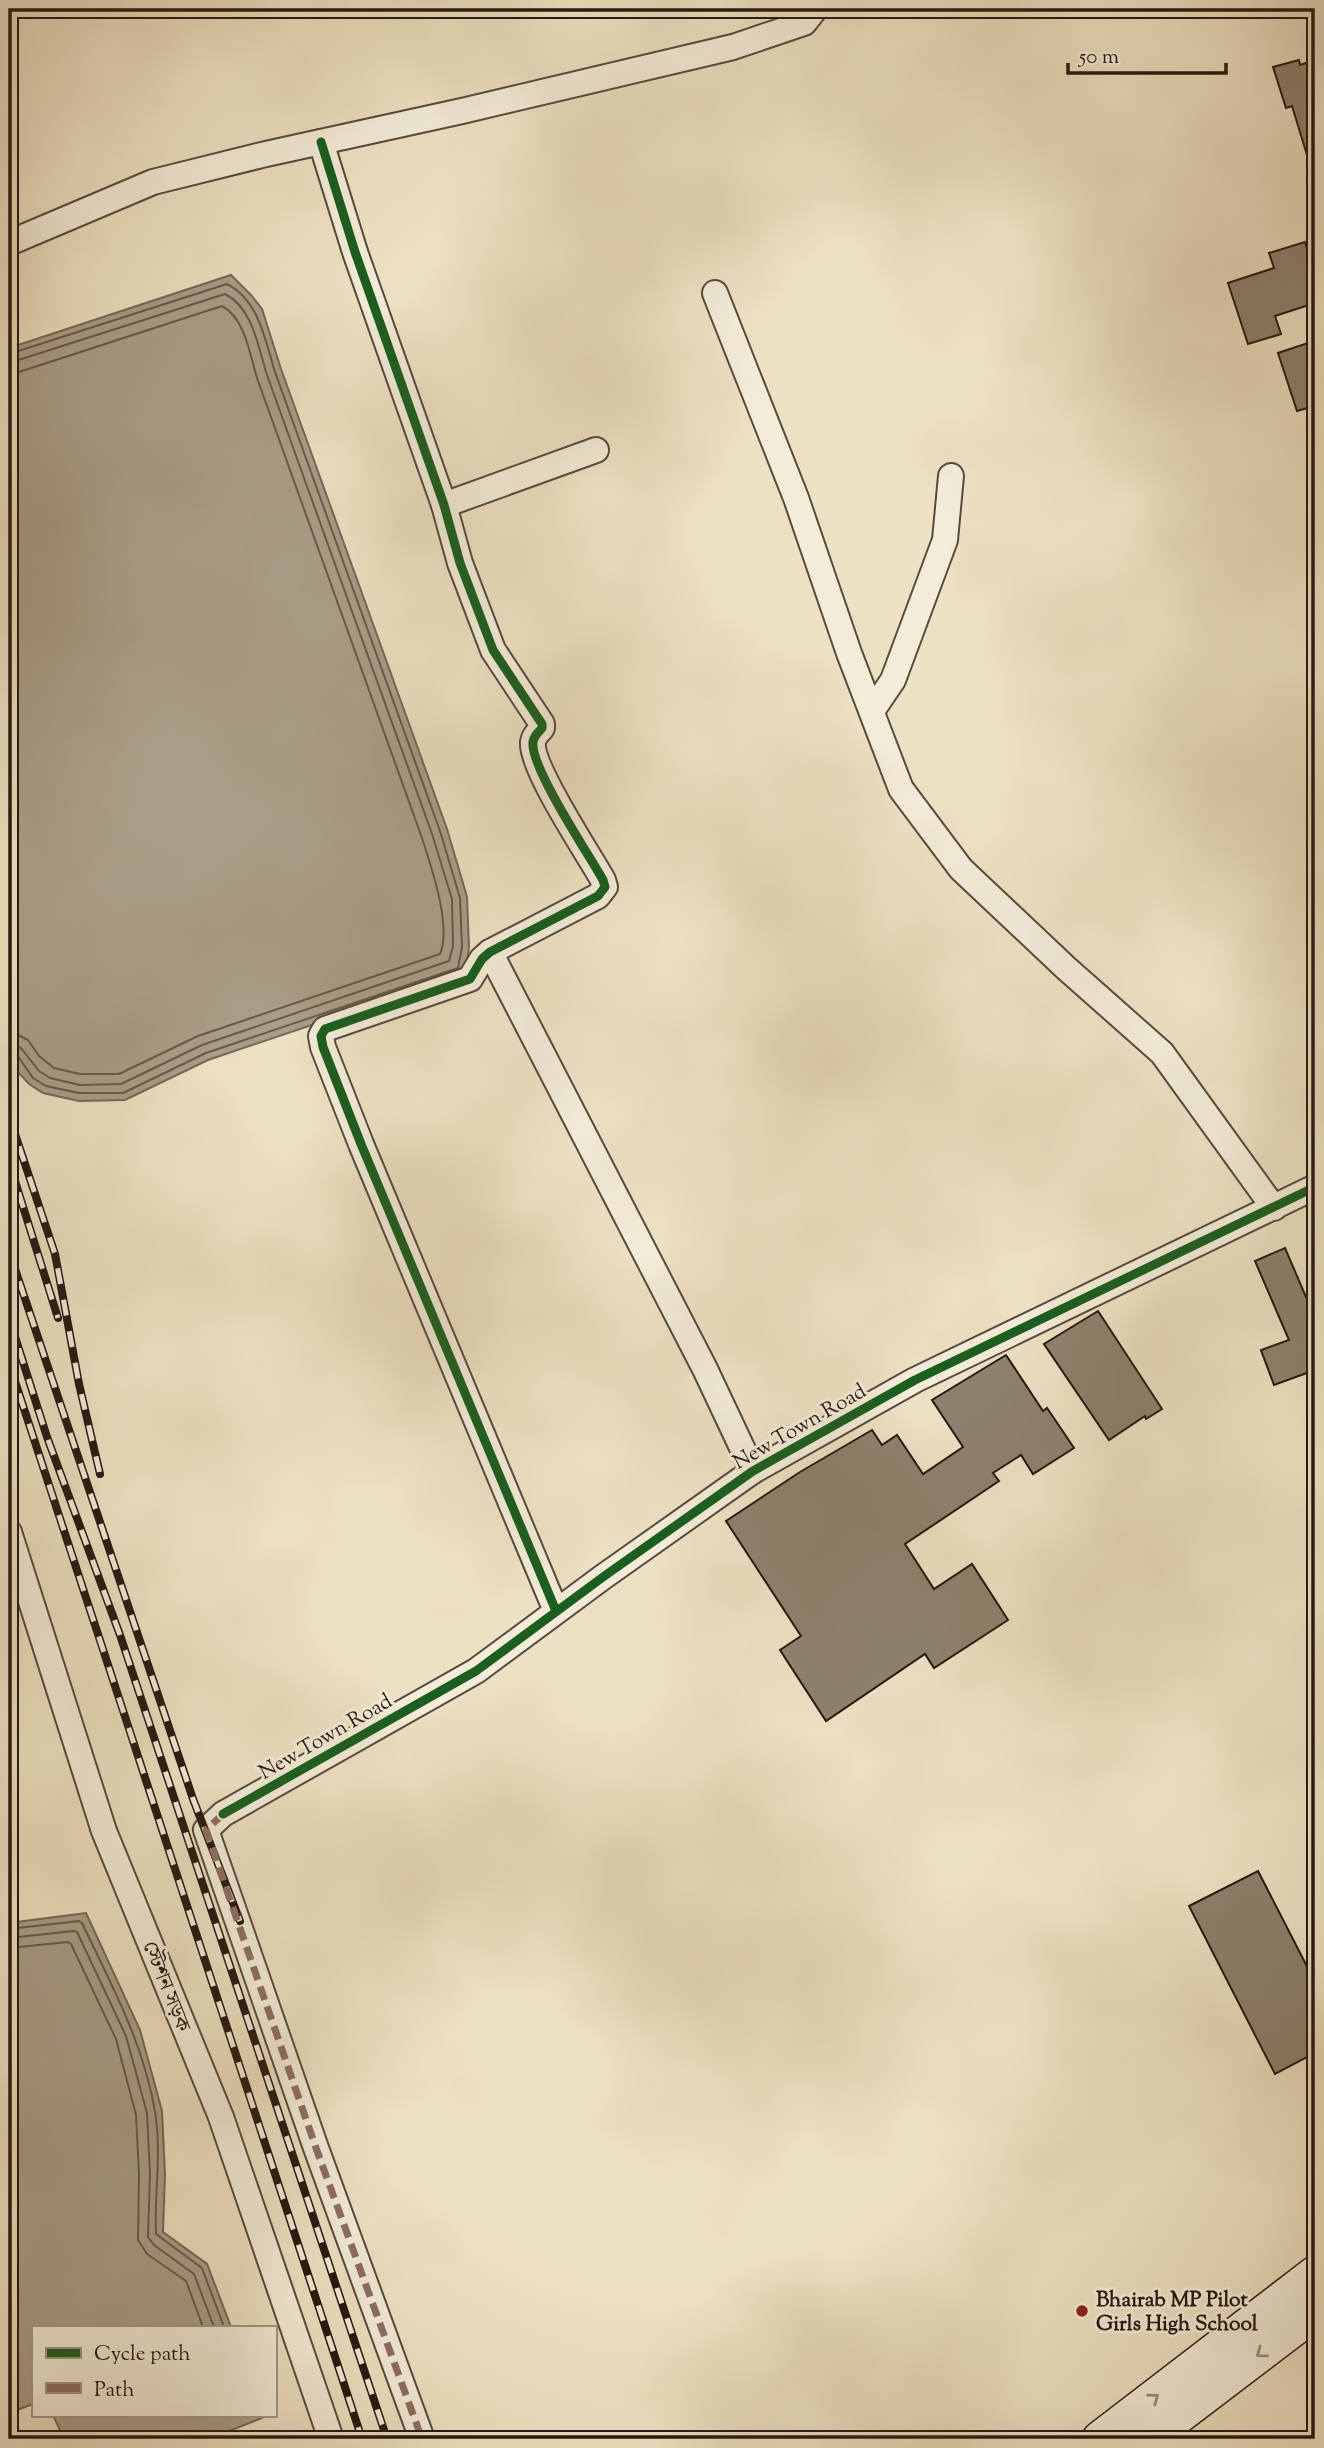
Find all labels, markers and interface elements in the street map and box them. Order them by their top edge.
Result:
scale bar [1068,32,1226,76]
text: 50 m [1078,43,1119,73]
street label: New Town Road [728,1377,872,1478]
street label: New Town Road [254,1687,398,1788]
street label: স্টেশন সড়ক [133,1937,197,2038]
place label: Bhairab MP Pilot Girls High School [1096,2286,1258,2340]
marker: Bhairab MP Pilot Girls High School [1074,2303,1090,2319]
legend [32,2326,276,2416]
text: Cycle path [94,2340,191,2370]
one-way arrow [1256,2345,1269,2358]
text: Path [94,2376,135,2406]
one-way arrow [1146,2393,1159,2406]

